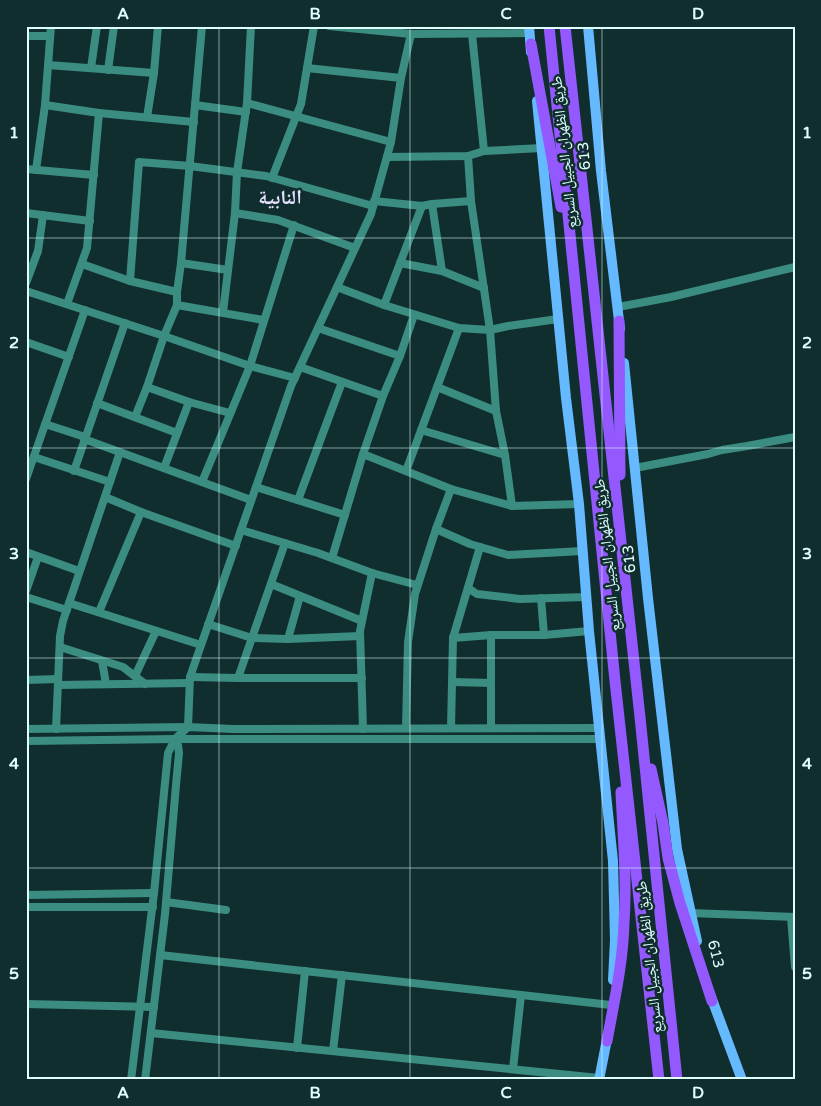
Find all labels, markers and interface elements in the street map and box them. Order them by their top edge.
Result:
text: A [117,4,129,24]
text: B [309,4,321,24]
text: C [500,4,512,24]
text: D [692,4,704,24]
street label: طريق الظهران الجبيل السريع [547,75,582,229]
text: 1 [9,123,19,143]
text: 1 [802,123,812,143]
street label: 613 [574,141,594,171]
district label: النابية [258,186,302,210]
text: 2 [9,333,19,353]
text: 2 [802,333,812,353]
street label: طريق الظهران الجبيل السريع [590,478,625,632]
text: 3 [9,544,19,564]
street label: 613 [619,544,639,574]
text: 3 [802,544,812,564]
text: 4 [9,754,19,774]
text: 4 [802,754,812,774]
street label: طريق الظهران الجبيل السريع [632,880,667,1034]
street label: 613 [704,938,728,970]
text: 5 [9,964,19,984]
text: 5 [802,964,812,984]
text: A [117,1083,129,1103]
text: B [309,1083,321,1103]
text: C [500,1083,512,1103]
text: D [692,1083,704,1103]

